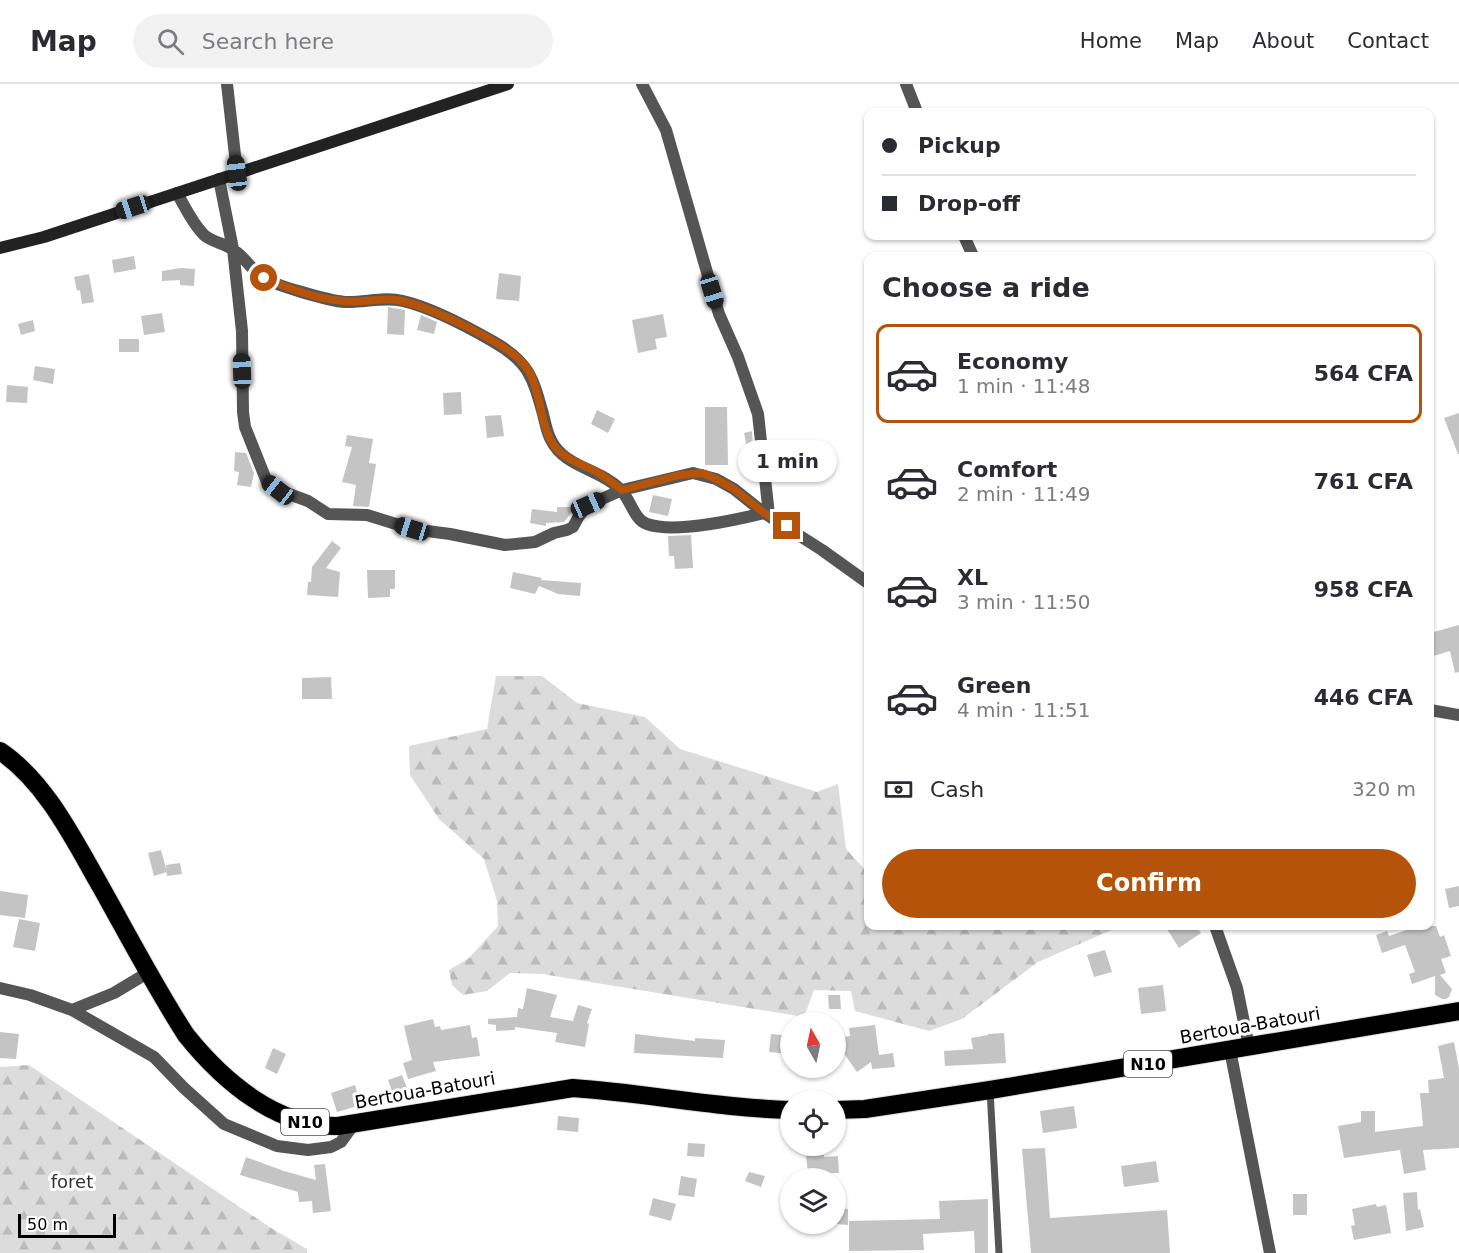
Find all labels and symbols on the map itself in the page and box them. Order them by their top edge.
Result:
car [226,154,248,192]
car [113,193,153,221]
route start [250,264,277,291]
car [698,271,726,311]
car [232,353,252,389]
callout: 1 min [738,439,836,481]
car [258,472,298,508]
car [568,489,608,521]
route end [773,512,800,539]
car [392,515,432,543]
street label: Bertoua-Batouri [1178,1002,1322,1048]
north arrow [780,1012,846,1078]
road number: N10 [1124,1051,1172,1077]
street label: Bertoua-Batouri [353,1067,497,1113]
road number: N10 [281,1109,329,1135]
park label: foret [51,1171,93,1192]
scale bar [18,1211,116,1238]

